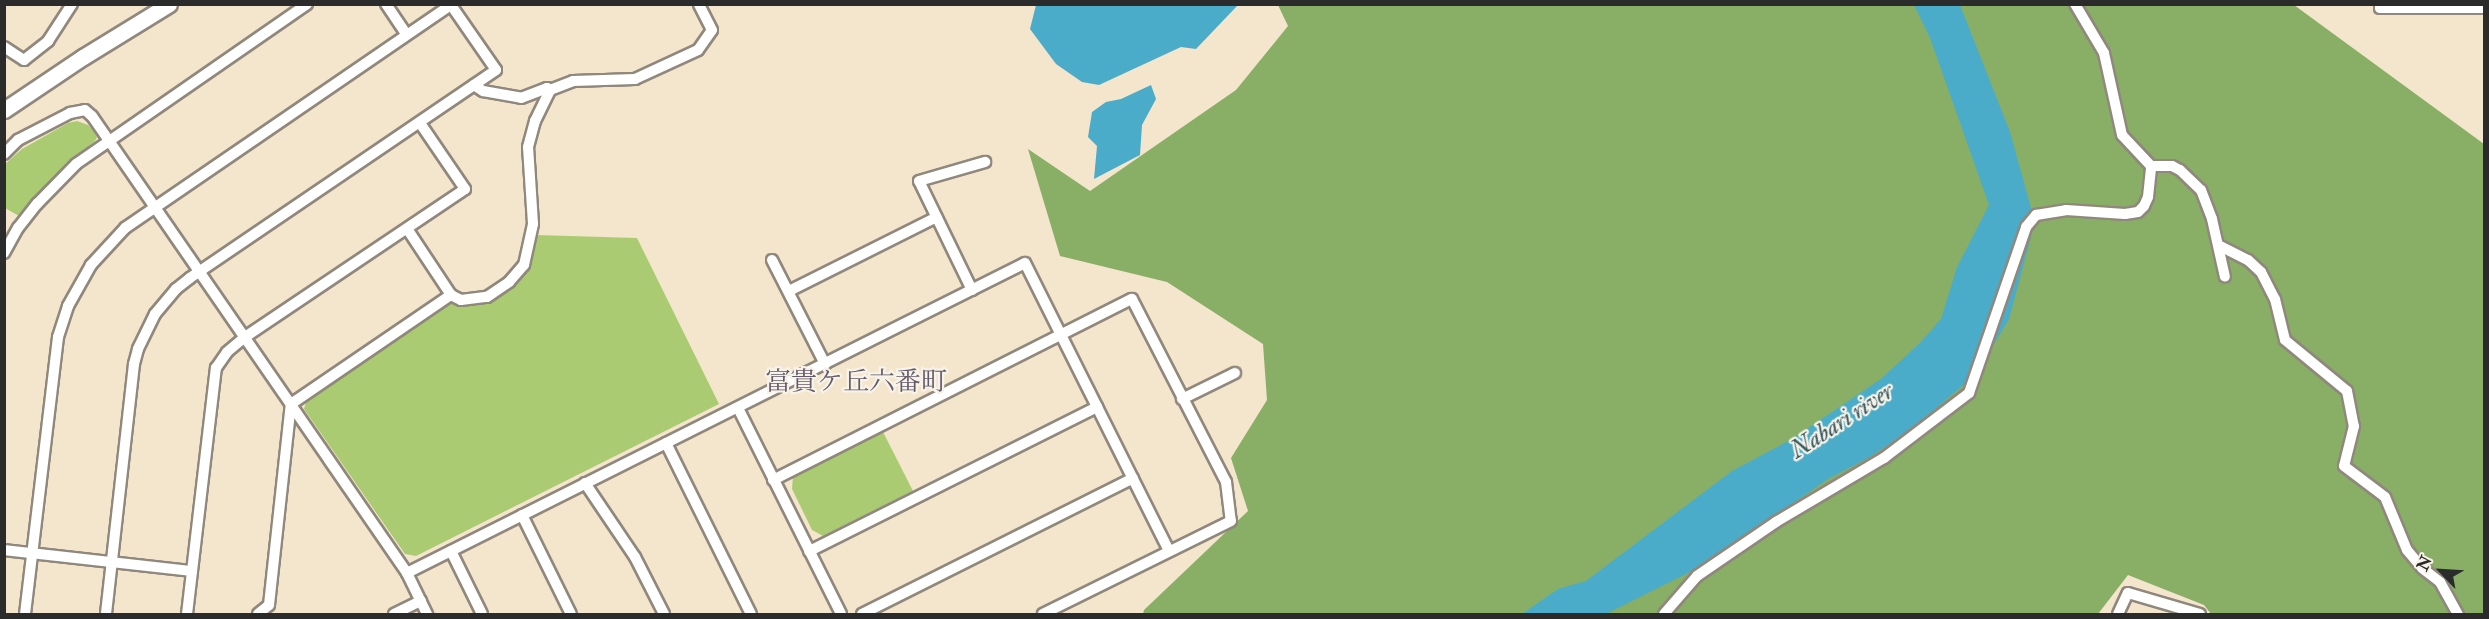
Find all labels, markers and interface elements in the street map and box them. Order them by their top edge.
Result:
district label: 富貴ケ丘六番町 [765,367,947,399]
water label: Nabari river [1785,377,1899,465]
north arrow [2411,541,2471,601]
text: N [2413,553,2437,574]

